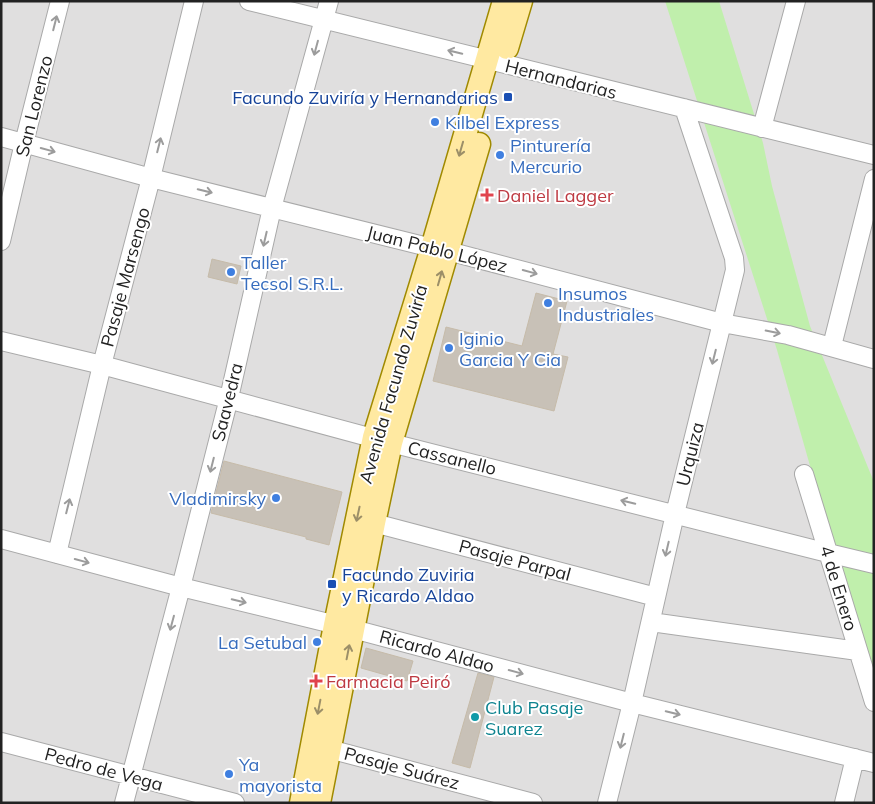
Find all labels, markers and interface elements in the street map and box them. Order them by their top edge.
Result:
one-way arrow [50,16,60,32]
one-way arrow [311,40,321,56]
one-way arrow [447,47,463,56]
street label: San Lorenzo [10,53,58,159]
street label: Hernandarias [503,54,619,104]
place label: Facundo Zuviría y Hernandarias [232,86,498,109]
marker: Facundo Zuviría y Hernandarias [502,91,514,103]
place label: Kilbel Express [445,111,560,134]
marker: Kilbel Express [429,116,441,128]
place label: Pinturería Mercurio [510,134,591,178]
one-way arrow [155,138,164,154]
one-way arrow [456,140,466,156]
one-way arrow [40,145,56,155]
marker: Pinturería Mercurio [494,149,506,161]
place label: Daniel Lagger [497,184,614,207]
one-way arrow [197,187,213,196]
marker: Daniel Lagger [481,189,493,201]
street label: Pasaje Marsengo [95,205,155,349]
street label: Juan Pablo López [364,220,510,278]
one-way arrow [260,231,269,247]
place label: Taller Tecsol S.R.L. [241,251,343,295]
marker: Taller Tecsol S.R.L. [225,266,237,278]
one-way arrow [522,268,538,277]
one-way arrow [436,271,446,287]
street label: Avenida Facundo Zuviría [354,282,432,486]
place label: Insumos Industriales [558,282,654,326]
marker: Insumos Industriales [542,297,554,309]
place label: Iginio Garcia Y Cia [459,327,561,371]
one-way arrow [765,328,781,338]
marker: Iginio Garcia Y Cia [443,342,455,354]
one-way arrow [709,348,718,364]
street label: Saavedra [206,360,248,444]
street label: Urquiza [671,420,709,488]
street label: Cassanello [405,436,499,480]
one-way arrow [207,457,216,473]
place label: Vladimirsky [169,487,266,510]
marker: Vladimirsky [270,492,282,504]
one-way arrow [621,497,637,506]
one-way arrow [64,499,73,515]
one-way arrow [353,505,363,521]
street label: Pasaje Parpal [456,534,574,586]
one-way arrow [662,540,671,556]
street label: 4 de Enero [815,542,863,634]
one-way arrow [74,556,90,566]
place label: Facundo Zuviria y Ricardo Aldao [342,563,475,607]
marker: Facundo Zuviria y Ricardo Aldao [326,578,338,590]
one-way arrow [231,597,247,606]
one-way arrow [167,614,176,630]
street label: Ricardo Aldao [377,625,497,677]
place label: La Setubal [218,631,307,654]
marker: La Setubal [311,636,323,648]
one-way arrow [344,644,354,660]
one-way arrow [507,668,523,677]
place label: Farmacia Peiró [326,670,450,693]
marker: Farmacia Peiró [310,675,322,687]
place label: Club Pasaje Suarez [485,696,583,740]
one-way arrow [314,699,324,715]
one-way arrow [664,709,680,718]
marker: Club Pasaje Suarez [469,711,481,723]
one-way arrow [617,733,626,749]
street label: Pedro de Vega [42,742,166,796]
street label: Pasaje Suárez [342,742,462,794]
place label: Ya mayorista [238,753,322,797]
marker: Ya mayorista [223,768,235,780]

